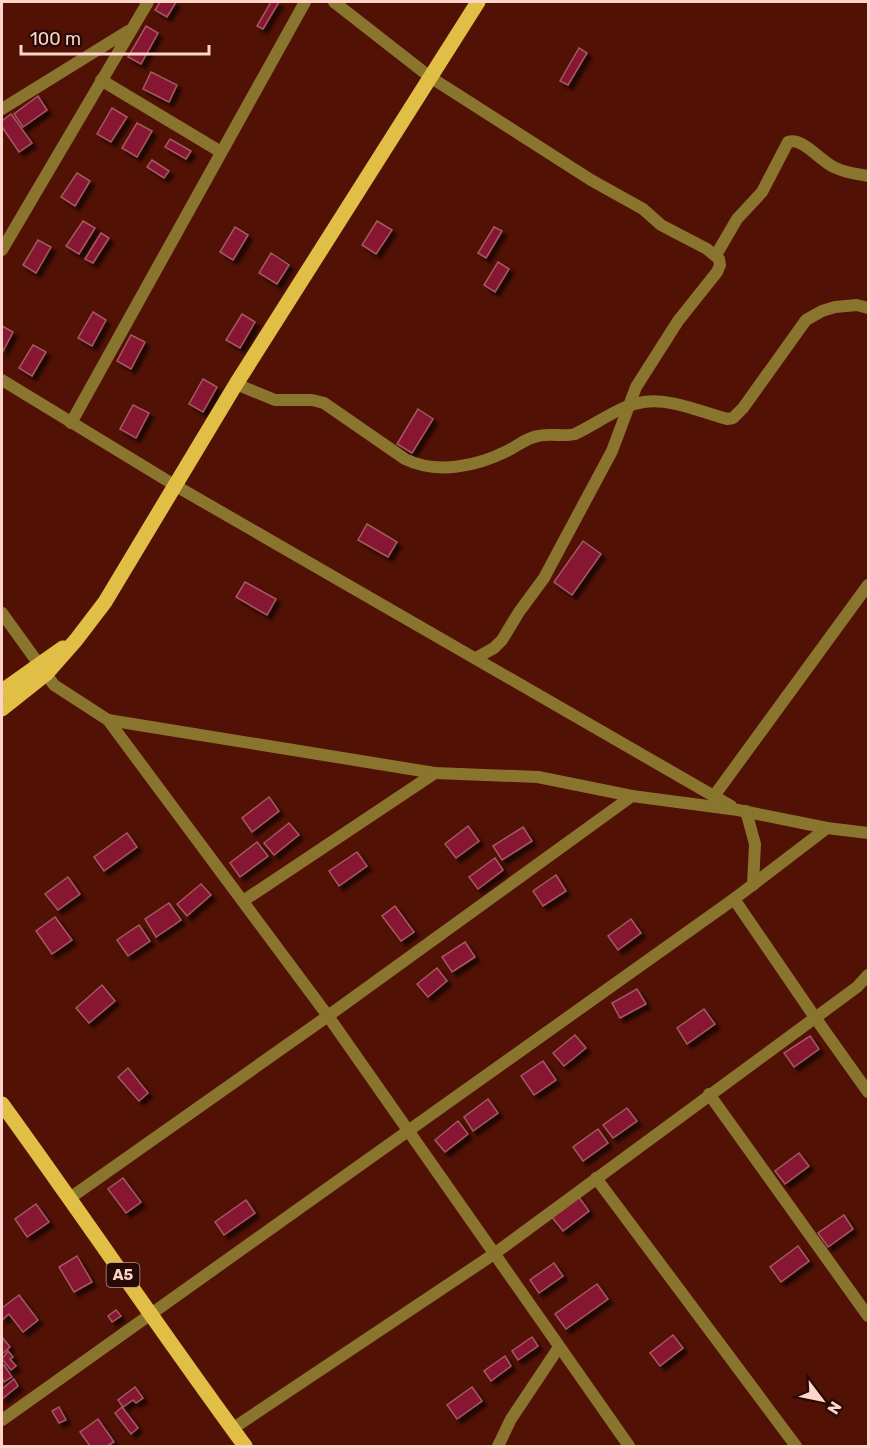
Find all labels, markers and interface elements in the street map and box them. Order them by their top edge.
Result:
scale bar [21,18,208,56]
text: 100 m [30,28,81,50]
road number: A5 [106,1263,140,1287]
north arrow [792,1370,852,1430]
text: N [823,1398,845,1418]

